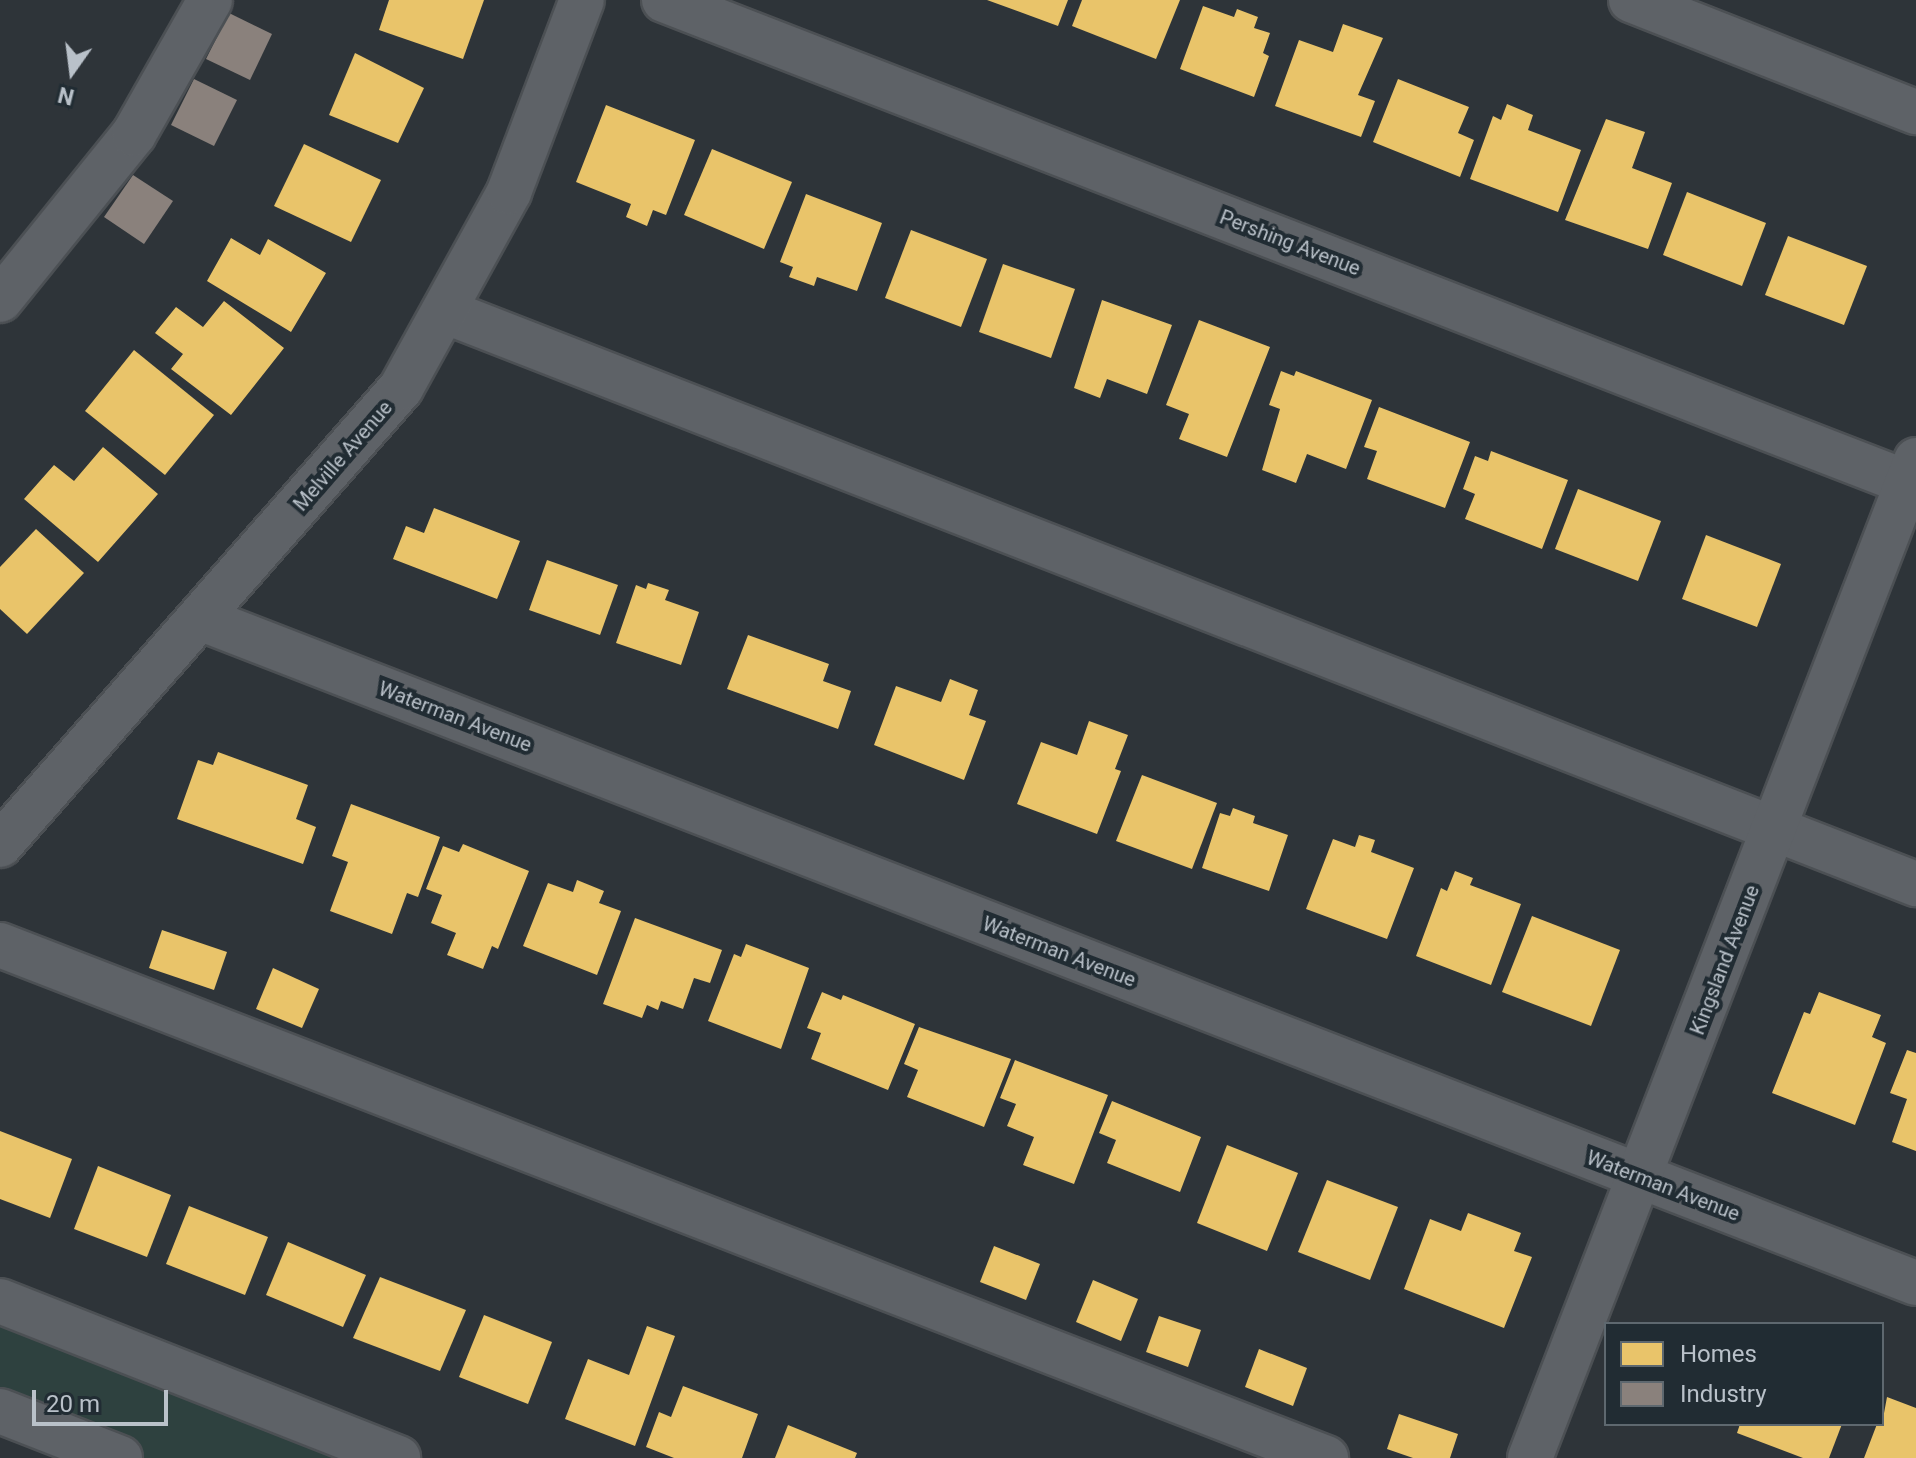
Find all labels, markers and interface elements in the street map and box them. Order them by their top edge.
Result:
north arrow [32,32,112,112]
text: N [56,82,77,110]
street label: Pershing Avenue [1216,205,1364,281]
street label: Melville Avenue [289,396,397,516]
street label: Waterman Avenue [375,677,535,757]
street label: Kingsland Avenue [1685,882,1765,1038]
street label: Waterman Avenue [979,912,1139,992]
street label: Waterman Avenue [1583,1146,1743,1226]
legend [1604,1322,1884,1426]
text: Homes [1680,1340,1757,1368]
scale bar [36,1374,172,1424]
text: Industry [1680,1380,1766,1408]
text: 20 m [46,1390,100,1418]

